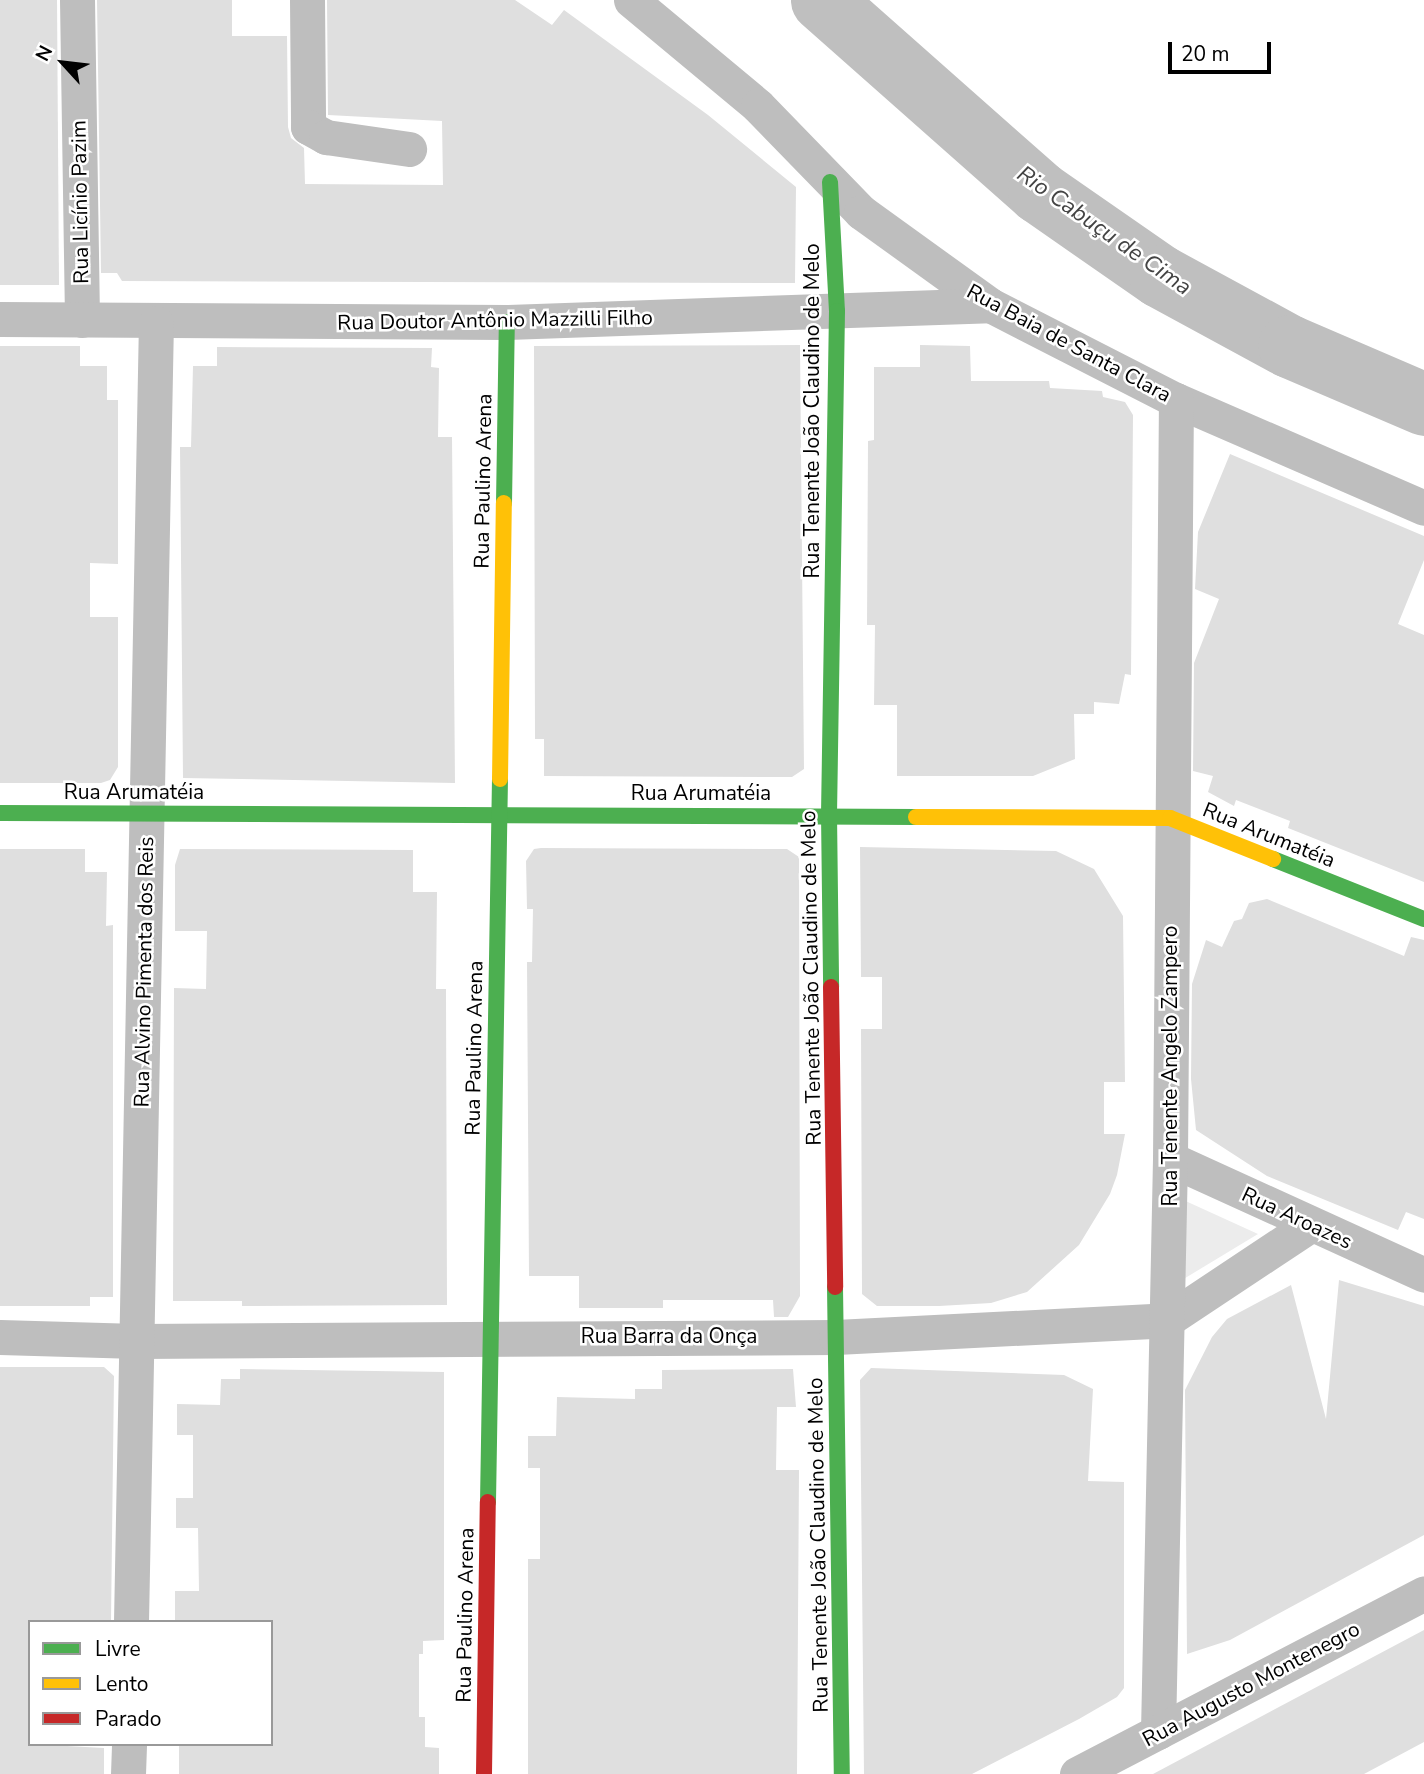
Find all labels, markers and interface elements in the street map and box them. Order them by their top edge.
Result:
north arrow [28,28,98,98]
scale bar [1172,28,1275,72]
text: 20 m [1181,40,1230,68]
text: N [29,41,59,66]
street label: Rua Licínio Pazim [66,120,94,284]
water label: Rio Cabuçu de Cima [1011,160,1197,302]
street label: Rua Tenente João Claudino de Melo [799,243,825,579]
street label: Rua Baia de Santa Clara [963,278,1175,408]
street label: Rua Doutor Antônio Mazzilli Filho [337,305,653,335]
street label: Rua Paulino Arena [469,393,497,569]
street label: Rua Arumatéia [64,779,204,805]
street label: Rua Arumatéia [631,780,771,806]
street label: Rua Arumatéia [1199,797,1339,873]
street label: Rua Tenente João Claudino de Melo [795,810,827,1146]
street label: Rua Alvino Pimenta dos Reis [129,836,159,1108]
street label: Rua Tenente Angelo Zampero [1157,925,1183,1207]
street label: Rua Paulino Arena [460,960,488,1136]
street label: Rua Aroazes [1238,1182,1356,1254]
street label: Rua Barra da Onça [581,1323,757,1349]
street label: Rua Tenente João Claudino de Melo [802,1377,834,1713]
street label: Rua Paulino Arena [451,1527,479,1703]
street label: Rua Augusto Montenegro [1138,1616,1364,1752]
legend [28,1620,273,1746]
text: Livre [95,1635,141,1663]
text: Lento [95,1670,148,1698]
text: Parado [95,1705,161,1733]

